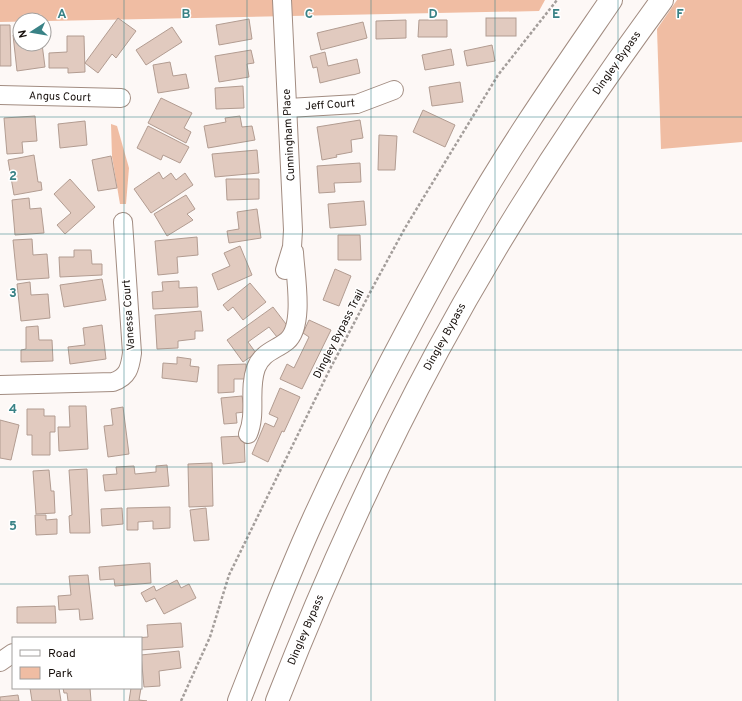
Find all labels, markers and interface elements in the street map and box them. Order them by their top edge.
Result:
text: A [57,7,67,23]
text: B [182,7,191,23]
text: C [305,7,313,23]
text: D [428,7,438,23]
text: E [552,7,560,23]
text: F [676,7,684,23]
north arrow [12,12,52,52]
street label: Dingley Bypass [590,28,644,98]
text: N [16,29,31,39]
street label: Cunningham Place [280,88,298,182]
street label: Angus Court [29,89,91,105]
street label: Jeff Court [305,96,355,114]
text: 2 [9,169,17,185]
street label: Vanessa Court [120,279,138,351]
text: 3 [9,286,17,302]
street label: Dingley Bypass Trail [310,287,368,381]
street label: Dingley Bypass [421,301,469,373]
text: 4 [9,402,17,418]
text: 5 [9,519,17,535]
street label: Dingley Bypass [285,593,327,667]
legend [12,637,142,689]
text: Road [48,646,76,662]
text: Park [48,666,73,682]

